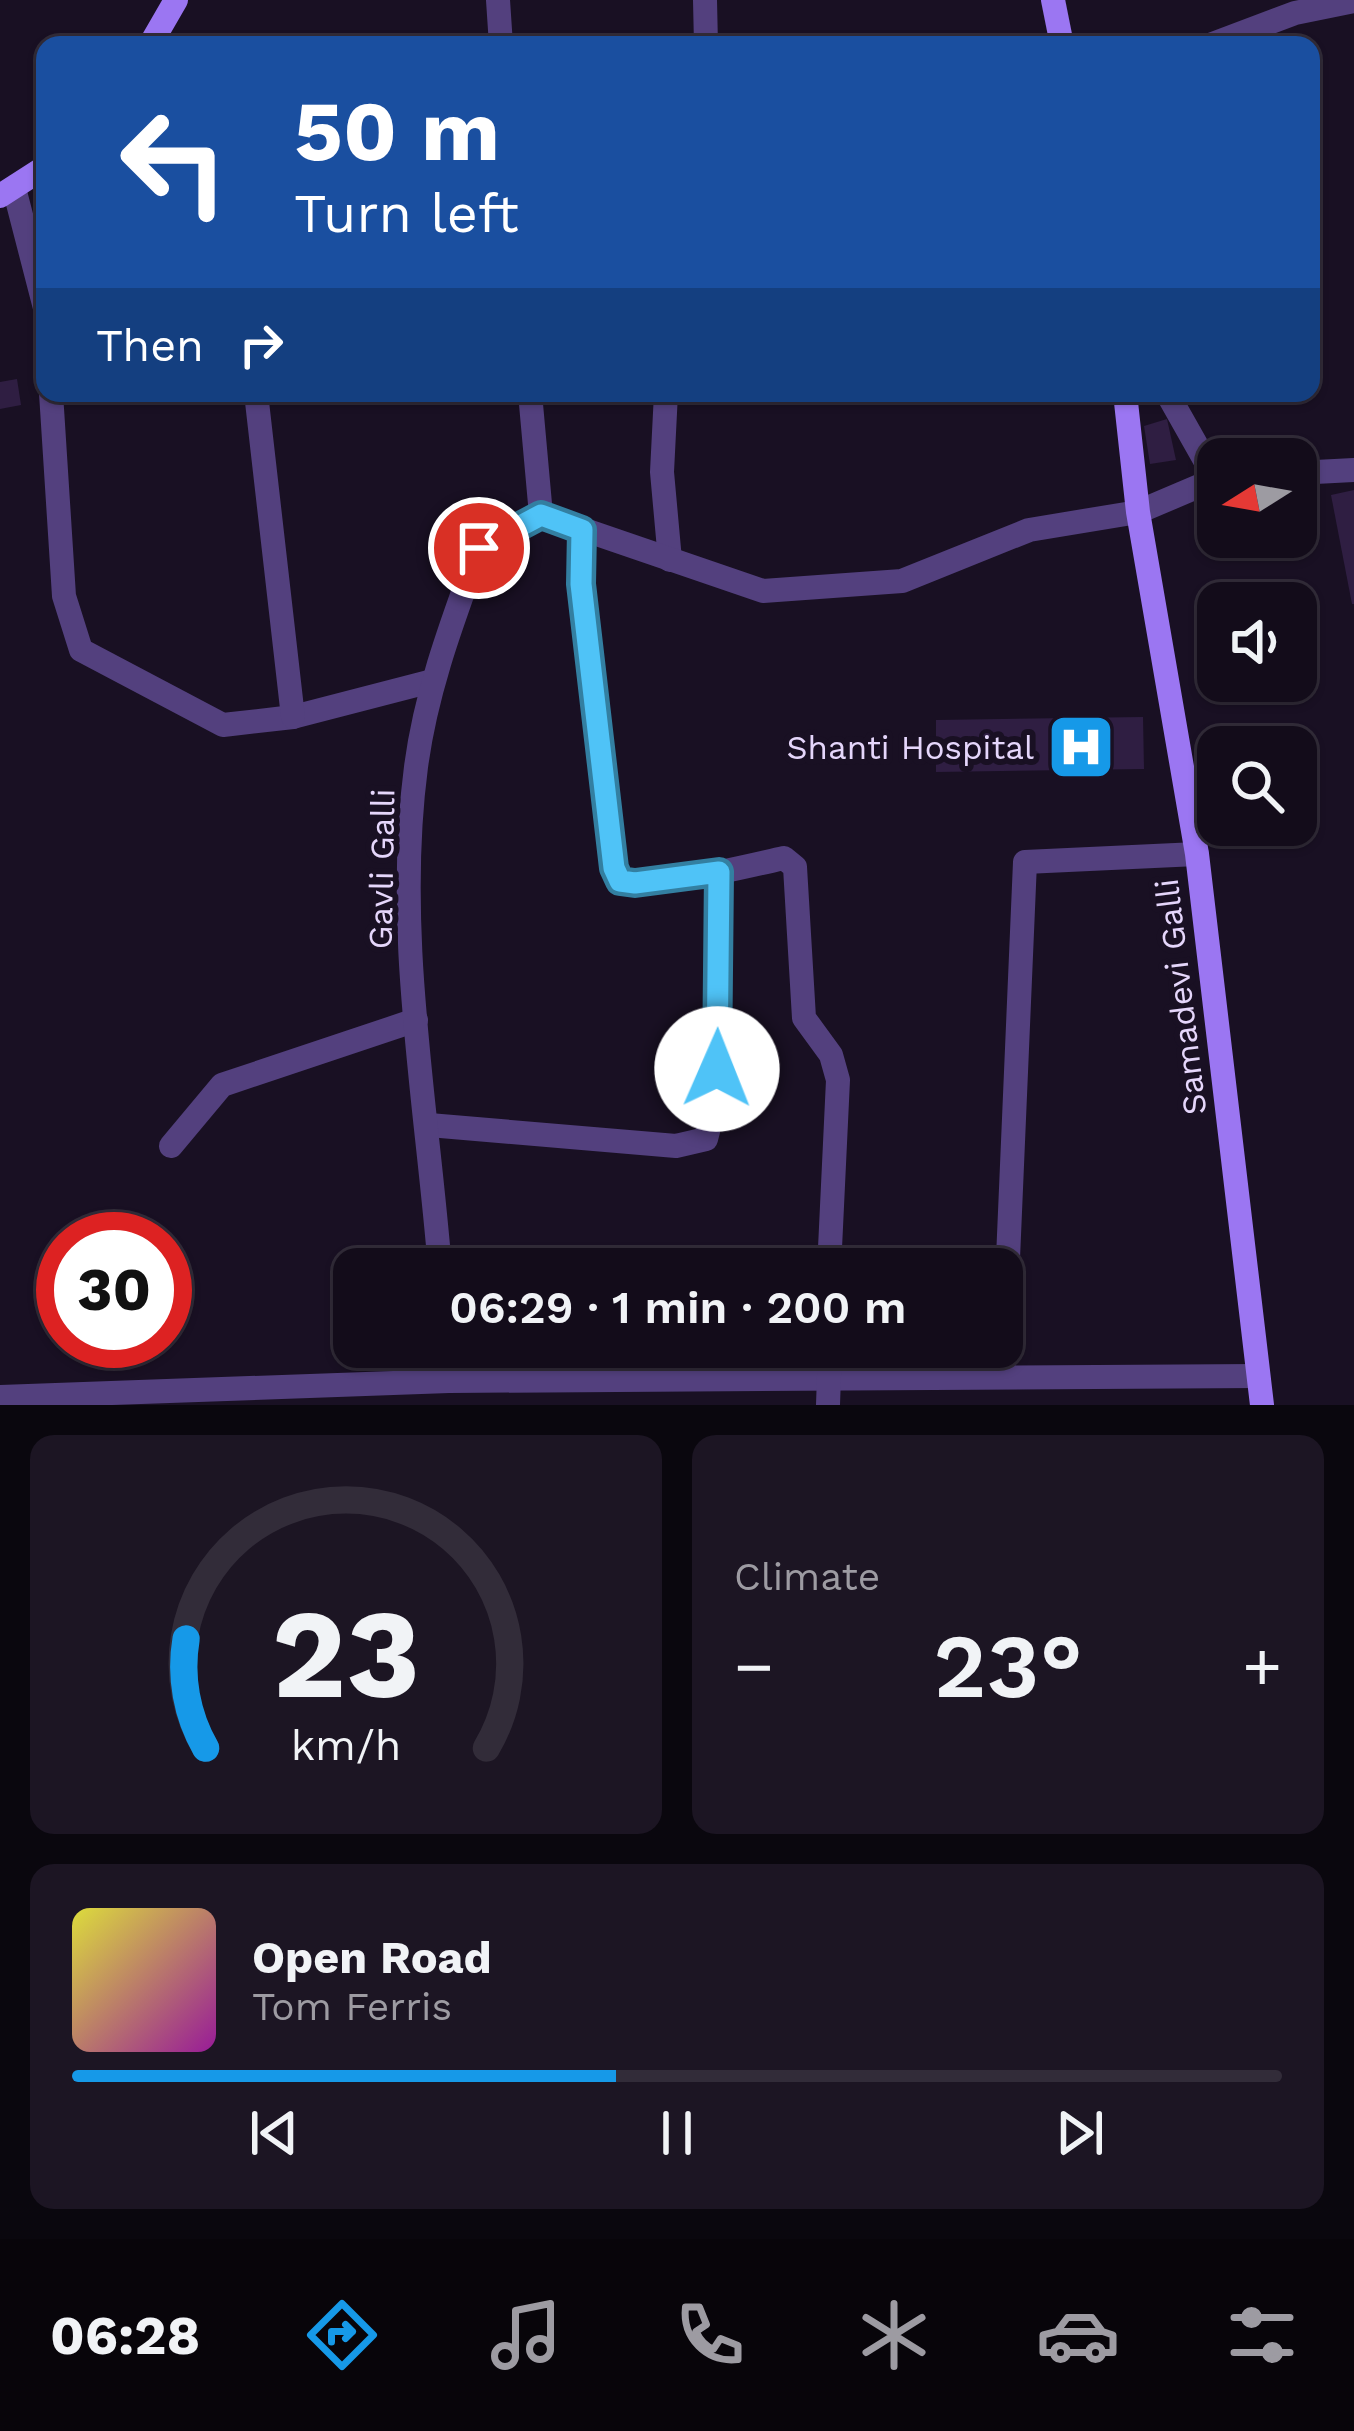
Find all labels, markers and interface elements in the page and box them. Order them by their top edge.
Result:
text: 50 m [294,82,500,180]
icon: left [96,84,252,240]
text: Turn left [294,182,519,245]
icon: right [228,312,294,378]
text: Then [96,319,204,372]
north arrow [1197,438,1317,558]
map controls [1197,438,1317,846]
pin [428,497,530,599]
icon: arrive [446,515,512,581]
button: sound [1197,582,1317,702]
hospital icon: Shanti Hospital [1046,712,1116,782]
button: search [1197,726,1317,846]
place label: Shanti Hospital [786,728,1034,767]
street label: Gavli Galli [361,788,402,950]
street label: Samadevi Galli [1147,877,1214,1117]
position arrow [654,1006,780,1132]
speed limit sign: 30 [36,1212,192,1368]
text: 06:29 · 1 min · 200 m [449,1281,907,1334]
text: Climate [734,1554,880,1599]
text: 23 [272,1581,420,1727]
text: 23° [933,1613,1083,1719]
text: − [734,1628,774,1705]
text: + [1242,1628,1282,1705]
text: km/h [291,1719,401,1769]
text: Open Road [252,1931,492,1984]
text: Tom Ferris [252,1984,452,2029]
icon: previous [241,2100,307,2166]
icon: pause [644,2100,710,2166]
icon: next [1047,2100,1113,2166]
icon: directions [300,2293,384,2377]
icon: music [484,2293,568,2377]
icon: phone [668,2293,752,2377]
icon: climate [852,2293,936,2377]
icon: car [1036,2293,1120,2377]
icon: filters [1220,2293,1304,2377]
text: 06:28 [50,2304,200,2367]

